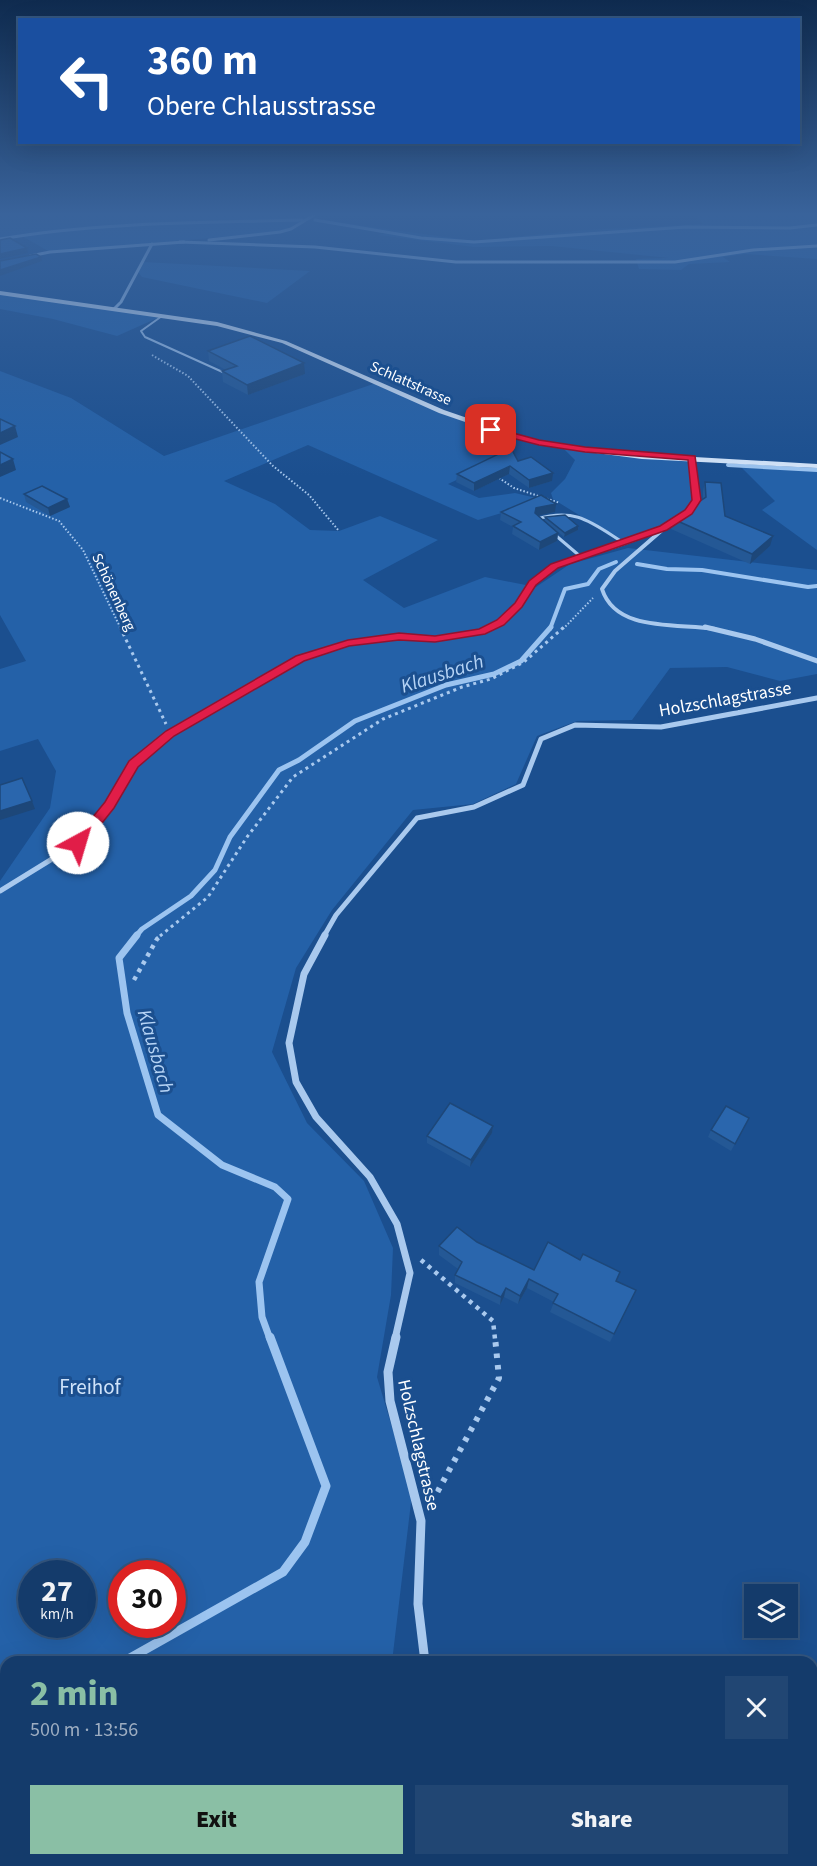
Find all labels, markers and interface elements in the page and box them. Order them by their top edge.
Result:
text: 360 m [147,31,258,91]
icon: left [48,42,126,120]
text: Obere Chlausstrasse [147,87,376,126]
street label: Schlattstrasse [367,356,455,411]
pin [465,404,516,455]
icon: arrive [474,413,507,446]
street label: Schönenberg [86,550,141,635]
water label: Klausbach [397,647,487,701]
street label: Holzschlagstrasse [657,676,793,723]
position arrow [46,811,110,875]
water label: Klausbach [130,1006,180,1096]
park label: Freihof [59,1372,122,1402]
street label: Holzschlagstrasse [391,1377,446,1513]
speed limit sign: 30 [108,1560,186,1638]
text: 27 [41,1570,73,1613]
map controls [744,1584,798,1638]
button: layers [744,1584,798,1638]
text: km/h [40,1604,74,1625]
text: 2 min [30,1668,118,1719]
button: close [725,1676,788,1739]
text: 500 m · 13:56 [30,1716,138,1744]
button: Exit [30,1785,403,1854]
button: Share [415,1785,788,1854]

